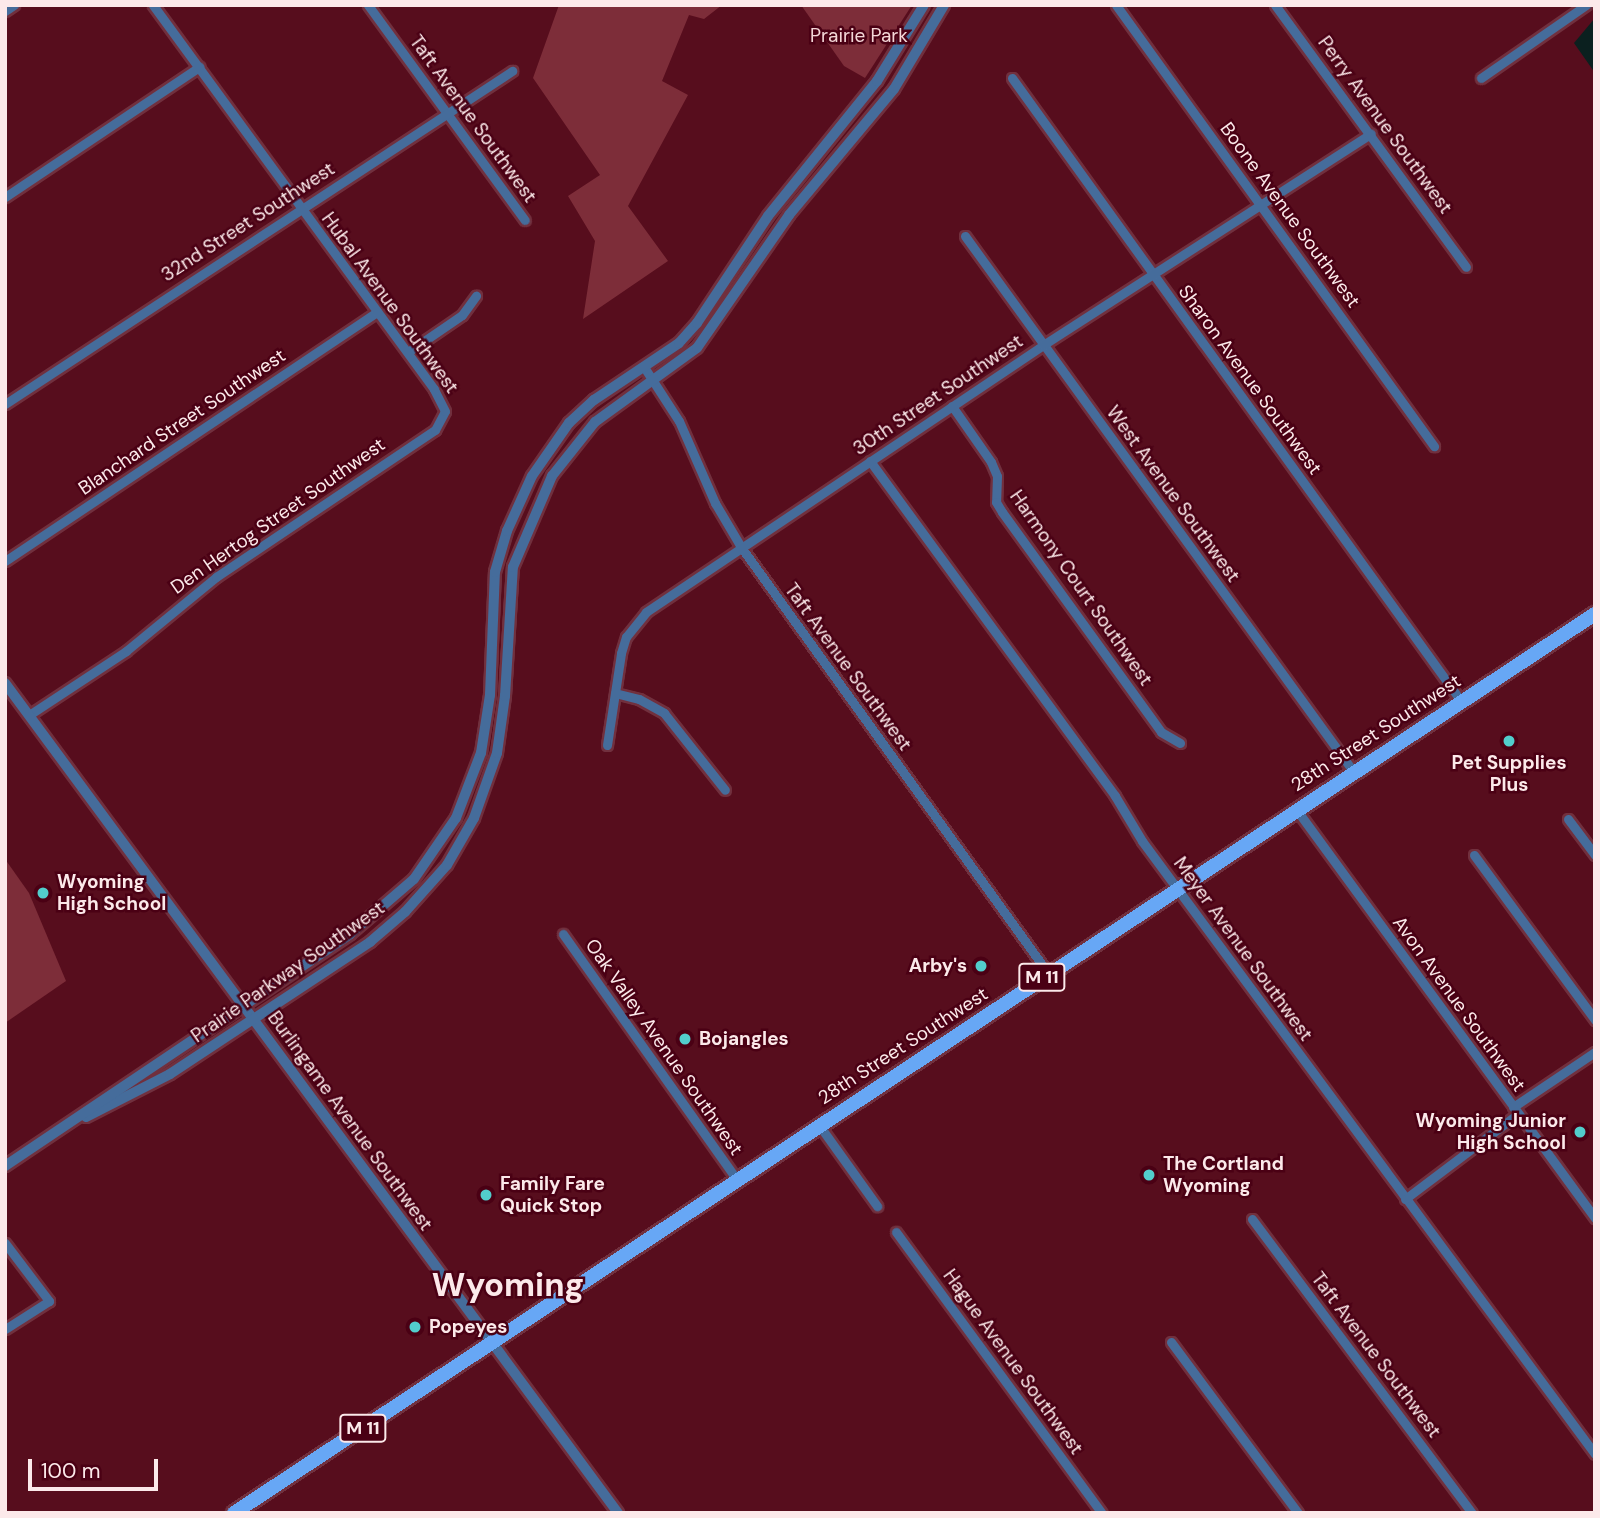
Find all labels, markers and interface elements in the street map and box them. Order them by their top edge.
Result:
park label: Prairie Park [810,25,908,47]
street label: Taft Avenue Southwest [405,31,541,207]
street label: Perry Avenue Southwest [1313,32,1457,218]
street label: Boone Avenue Southwest [1215,118,1365,312]
street label: 32nd Street Southwest [157,157,339,287]
street label: Hubal Avenue Southwest [317,208,463,398]
street label: Sharon Avenue Southwest [1174,281,1326,479]
street label: 30th Street Southwest [849,330,1027,460]
street label: Blanchard Street Southwest [74,344,290,500]
street label: West Avenue Southwest [1101,401,1245,587]
street label: Den Hertog Street Southwest [167,433,389,599]
street label: Harmony Court Southwest [1005,486,1157,690]
street label: Taft Avenue Southwest [780,579,916,755]
street label: 28th Street Southwest [1287,670,1465,796]
marker: Pet Supplies Plus [1501,733,1517,749]
place label: Pet Supplies Plus [1451,752,1567,796]
street label: Meyer Avenue Southwest [1169,853,1317,1045]
place label: Wyoming High School [57,871,166,915]
marker: Wyoming High School [35,885,51,901]
street label: Prairie Parkway Southwest [187,896,389,1048]
street label: Avon Avenue Southwest [1388,912,1530,1096]
street label: Oak Valley Avenue Southwest [580,934,748,1160]
place label: Arby's [909,955,967,977]
marker: Arby's [973,958,989,974]
road number: M 11 [1018,962,1066,992]
street label: 28th Street Southwest [814,983,992,1109]
street label: Burlingame Avenue Southwest [263,1007,437,1235]
place label: Bojangles [699,1028,789,1050]
marker: Bojangles [677,1031,693,1047]
place label: Wyoming Junior High School [1416,1110,1566,1154]
marker: Wyoming Junior High School [1572,1124,1588,1140]
place label: The Cortland Wyoming [1163,1153,1284,1197]
marker: The Cortland Wyoming [1141,1167,1157,1183]
place label: Family Fare Quick Stop [500,1173,605,1217]
marker: Family Fare Quick Stop [478,1187,494,1203]
district label: Wyoming [432,1265,584,1305]
street label: Hague Avenue Southwest [938,1265,1088,1459]
street label: Taft Avenue Southwest [1306,1268,1446,1442]
place label: Popeyes [429,1316,507,1338]
marker: Popeyes [407,1319,423,1335]
road number: M 11 [338,1414,388,1442]
scale bar [32,1444,161,1488]
text: 100 m [41,1457,101,1485]

